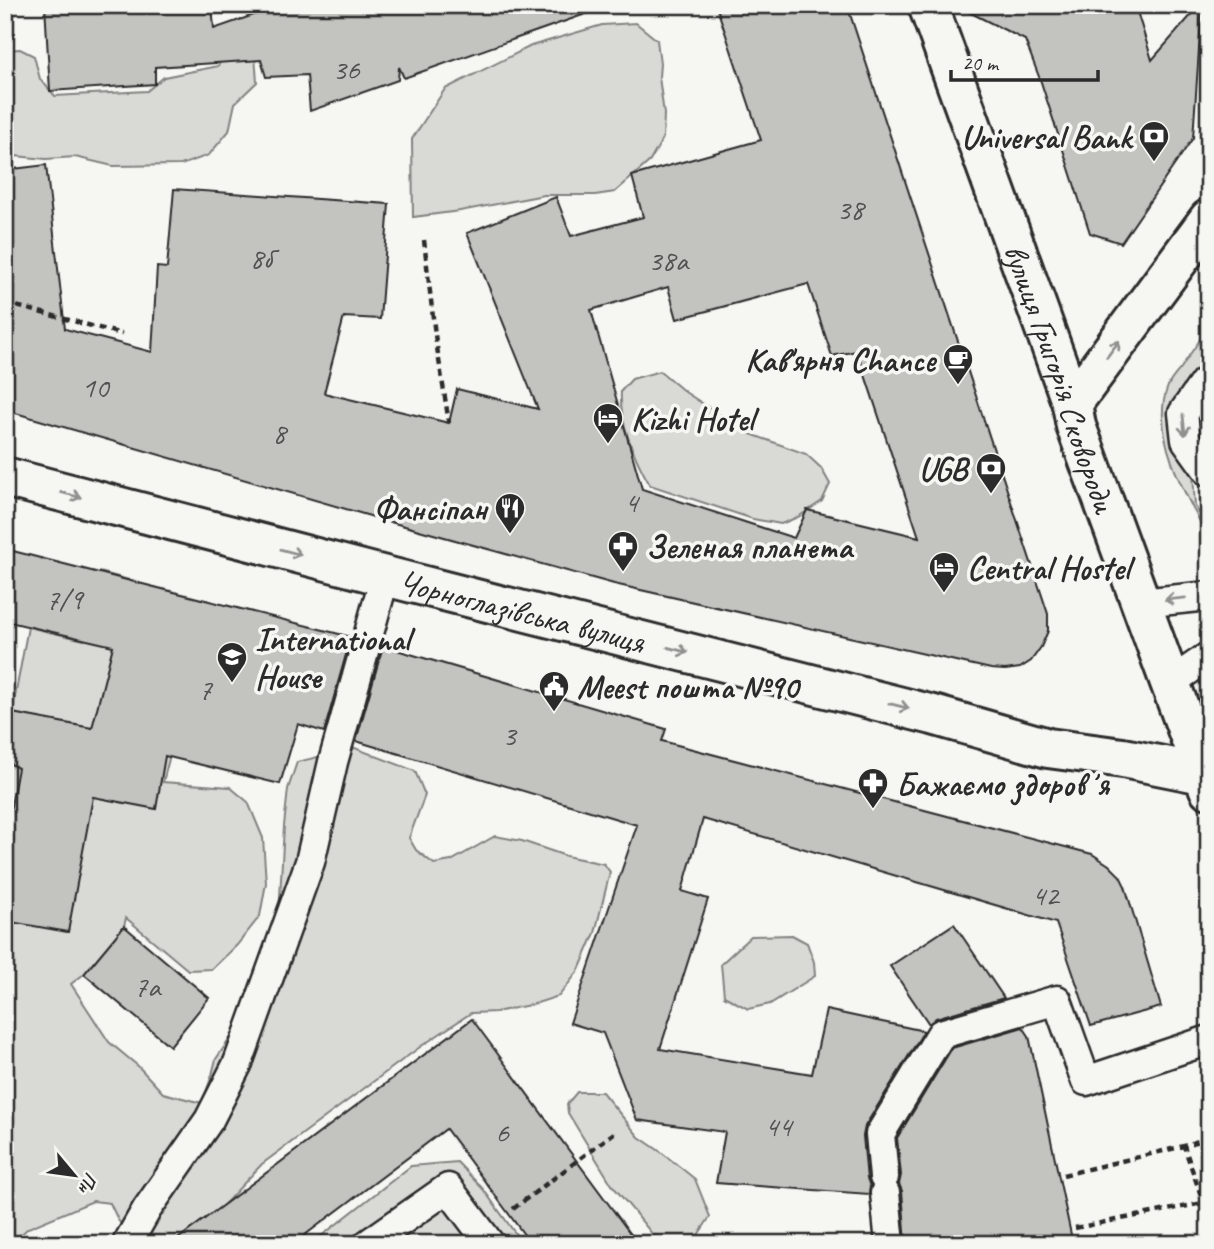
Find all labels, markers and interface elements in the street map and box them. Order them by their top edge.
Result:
scale bar [951,38,1098,82]
house number: 36 [333,50,361,88]
text: 20 m [962,50,1000,76]
place label: Universal Bank [961,116,1134,158]
bank icon: Universal Bank [1137,119,1171,163]
house number: 38 [837,190,866,228]
street label: вулиця Григорія Сковороди [994,238,1127,520]
house number: 8б [250,239,280,277]
house number: 38а [648,241,690,279]
place label: Кав'ярня Chance [745,339,938,381]
one-way arrow [1106,340,1120,359]
cafe icon: Кав'ярня Chance [941,342,975,386]
house number: 10 [82,368,111,406]
place label: Kizhi Hotel [631,398,760,440]
hotel icon: Kizhi Hotel [591,401,625,445]
one-way arrow [1178,413,1191,436]
house number: 8 [272,414,288,452]
place label: UGB [919,448,971,490]
bank icon: UGB [974,451,1008,495]
house number: 4 [624,483,640,521]
place label: Фансіпан [374,488,489,530]
one-way arrow [59,489,82,502]
restaurant icon: Фансіпан [493,491,527,535]
place label: Зеленая планета [646,526,854,568]
pharmacy icon: Зеленая планета [606,529,640,573]
one-way arrow [280,546,302,559]
place label: Central Hostel [967,547,1136,589]
hotel icon: Central Hostel [927,550,961,594]
street label: Чорноглазівська вулиця [395,560,650,663]
house number: 7/9 [46,580,85,618]
one-way arrow [1164,593,1187,606]
place label: International House [255,618,416,698]
school or university icon: International House [215,640,249,684]
one-way arrow [666,644,689,657]
place label: Meest пошта №90 [577,666,801,708]
public building icon: Meest пошта №90 [537,669,571,713]
house number: 7 [198,670,213,708]
one-way arrow [887,700,909,713]
house number: 3 [502,716,518,754]
place label: Бажаємо здоровʼя [896,763,1111,806]
pharmacy icon: Бажаємо здоровʼя [856,766,890,810]
house number: 42 [1032,876,1061,914]
house number: 7а [134,967,162,1005]
house number: 44 [765,1107,794,1145]
house number: 6 [495,1113,510,1151]
north arrow [38,1140,108,1210]
text: Пн [72,1168,103,1199]

